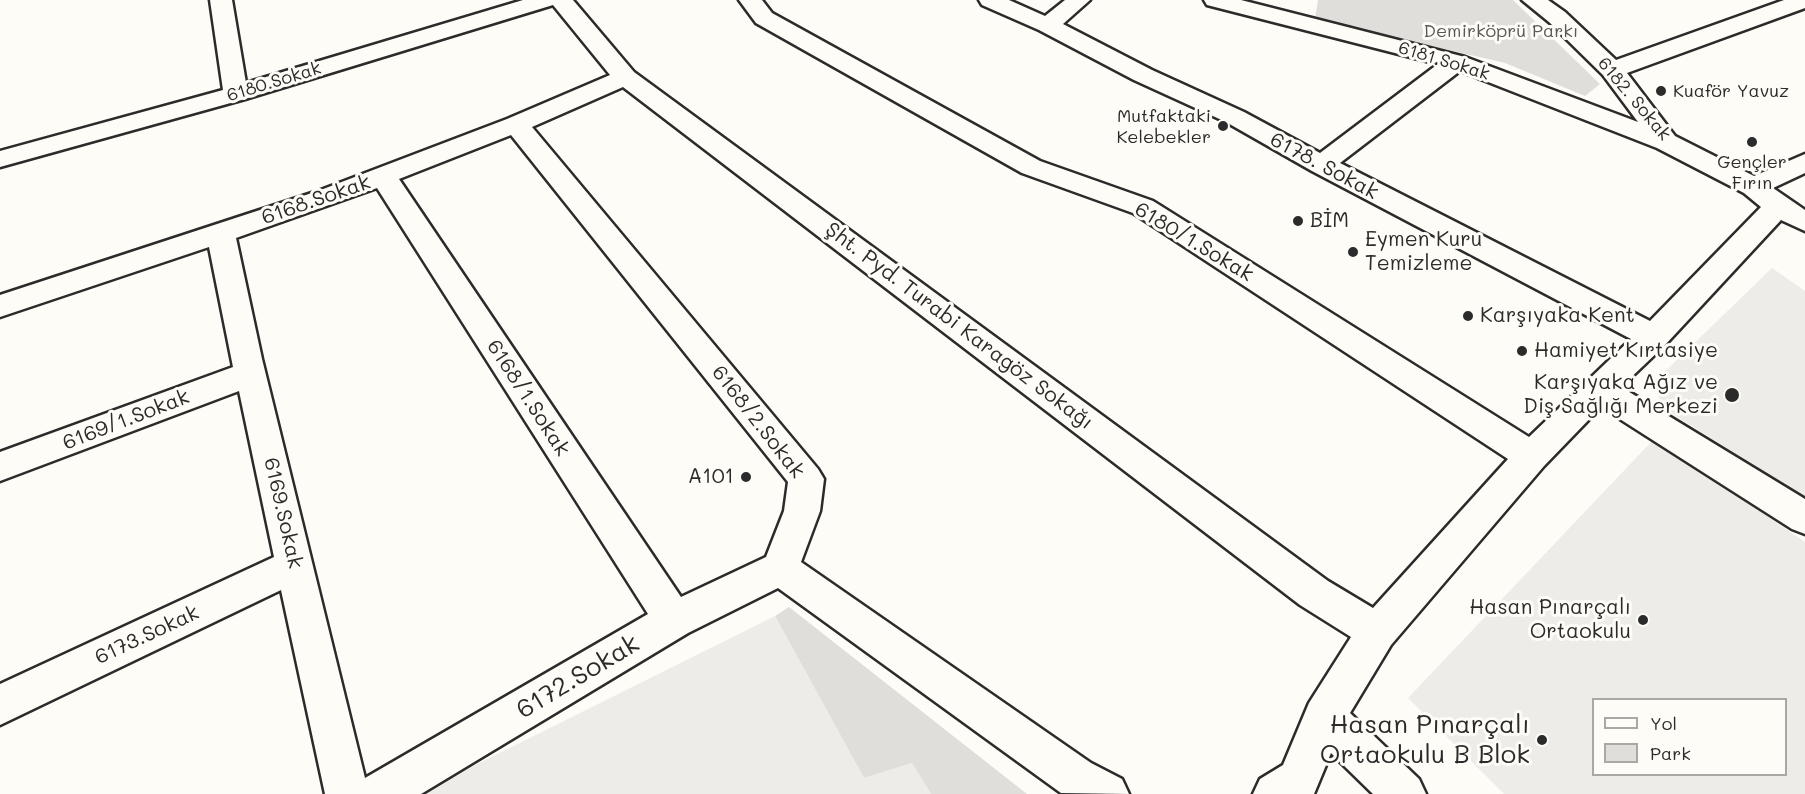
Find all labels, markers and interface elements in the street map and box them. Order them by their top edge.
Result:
park label: Demirköprü Parkı [1424,20,1578,42]
street label: 6181.Sokak [1396,37,1492,85]
street label: 6182. Sokak [1593,53,1675,145]
street label: 6180.Sokak [224,57,324,107]
place label: Kuaför Yavuz [1673,80,1789,102]
marker: Kuaför Yavuz [1654,84,1668,98]
place label: Mutfaktaki Kelebekler [1116,105,1211,148]
marker: Mutfaktaki Kelebekler [1216,119,1230,133]
street label: 6178. Sokak [1266,127,1382,205]
marker: Gençler Fırın [1745,135,1759,149]
place label: Gençler Fırın [1717,151,1787,194]
street label: 6168.Sokak [258,170,374,230]
street label: 6180/1.Sokak [1130,197,1258,287]
place label: BİM [1310,208,1349,234]
marker: BİM [1291,214,1305,228]
street label: Şht. Pyd. Turabi Karagöz Sokağı [820,217,1098,435]
place label: Eymen Kuru Temizleme [1365,227,1482,277]
marker: Eymen Kuru Temizleme [1346,245,1360,259]
place label: Karşıyaka Kent [1480,303,1635,329]
marker: Karşıyaka Kent [1461,309,1475,323]
street label: 6168/1.Sokak [481,335,575,461]
place label: Hamiyet Kırtasiye [1534,338,1718,364]
marker: Hamiyet Kırtasiye [1515,344,1529,358]
street label: 6168/2.Sokak [706,361,810,483]
place label: Karşıyaka Ağız ve Diş Sağlığı Merkezi [1523,370,1718,420]
street label: 6169/1.Sokak [59,384,193,456]
marker: Karşıyaka Ağız ve Diş Sağlığı Merkezi [1723,386,1741,404]
street label: 6169.Sokak [258,455,308,571]
place label: A101 [688,464,734,490]
marker: A101 [739,470,753,484]
place label: Hasan Pınarçalı Ortaokulu [1469,595,1631,645]
street label: 6173.Sokak [91,600,203,670]
marker: Hasan Pınarçalı Ortaokulu [1636,613,1650,627]
street label: 6172.Sokak [511,628,645,726]
legend [1592,698,1787,776]
place label: Hasan Pınarçalı Ortaokulu B Blok [1320,709,1530,770]
text: Yol [1650,711,1677,735]
marker: Hasan Pınarçalı Ortaokulu B Blok [1535,733,1549,747]
text: Park [1650,741,1691,765]

